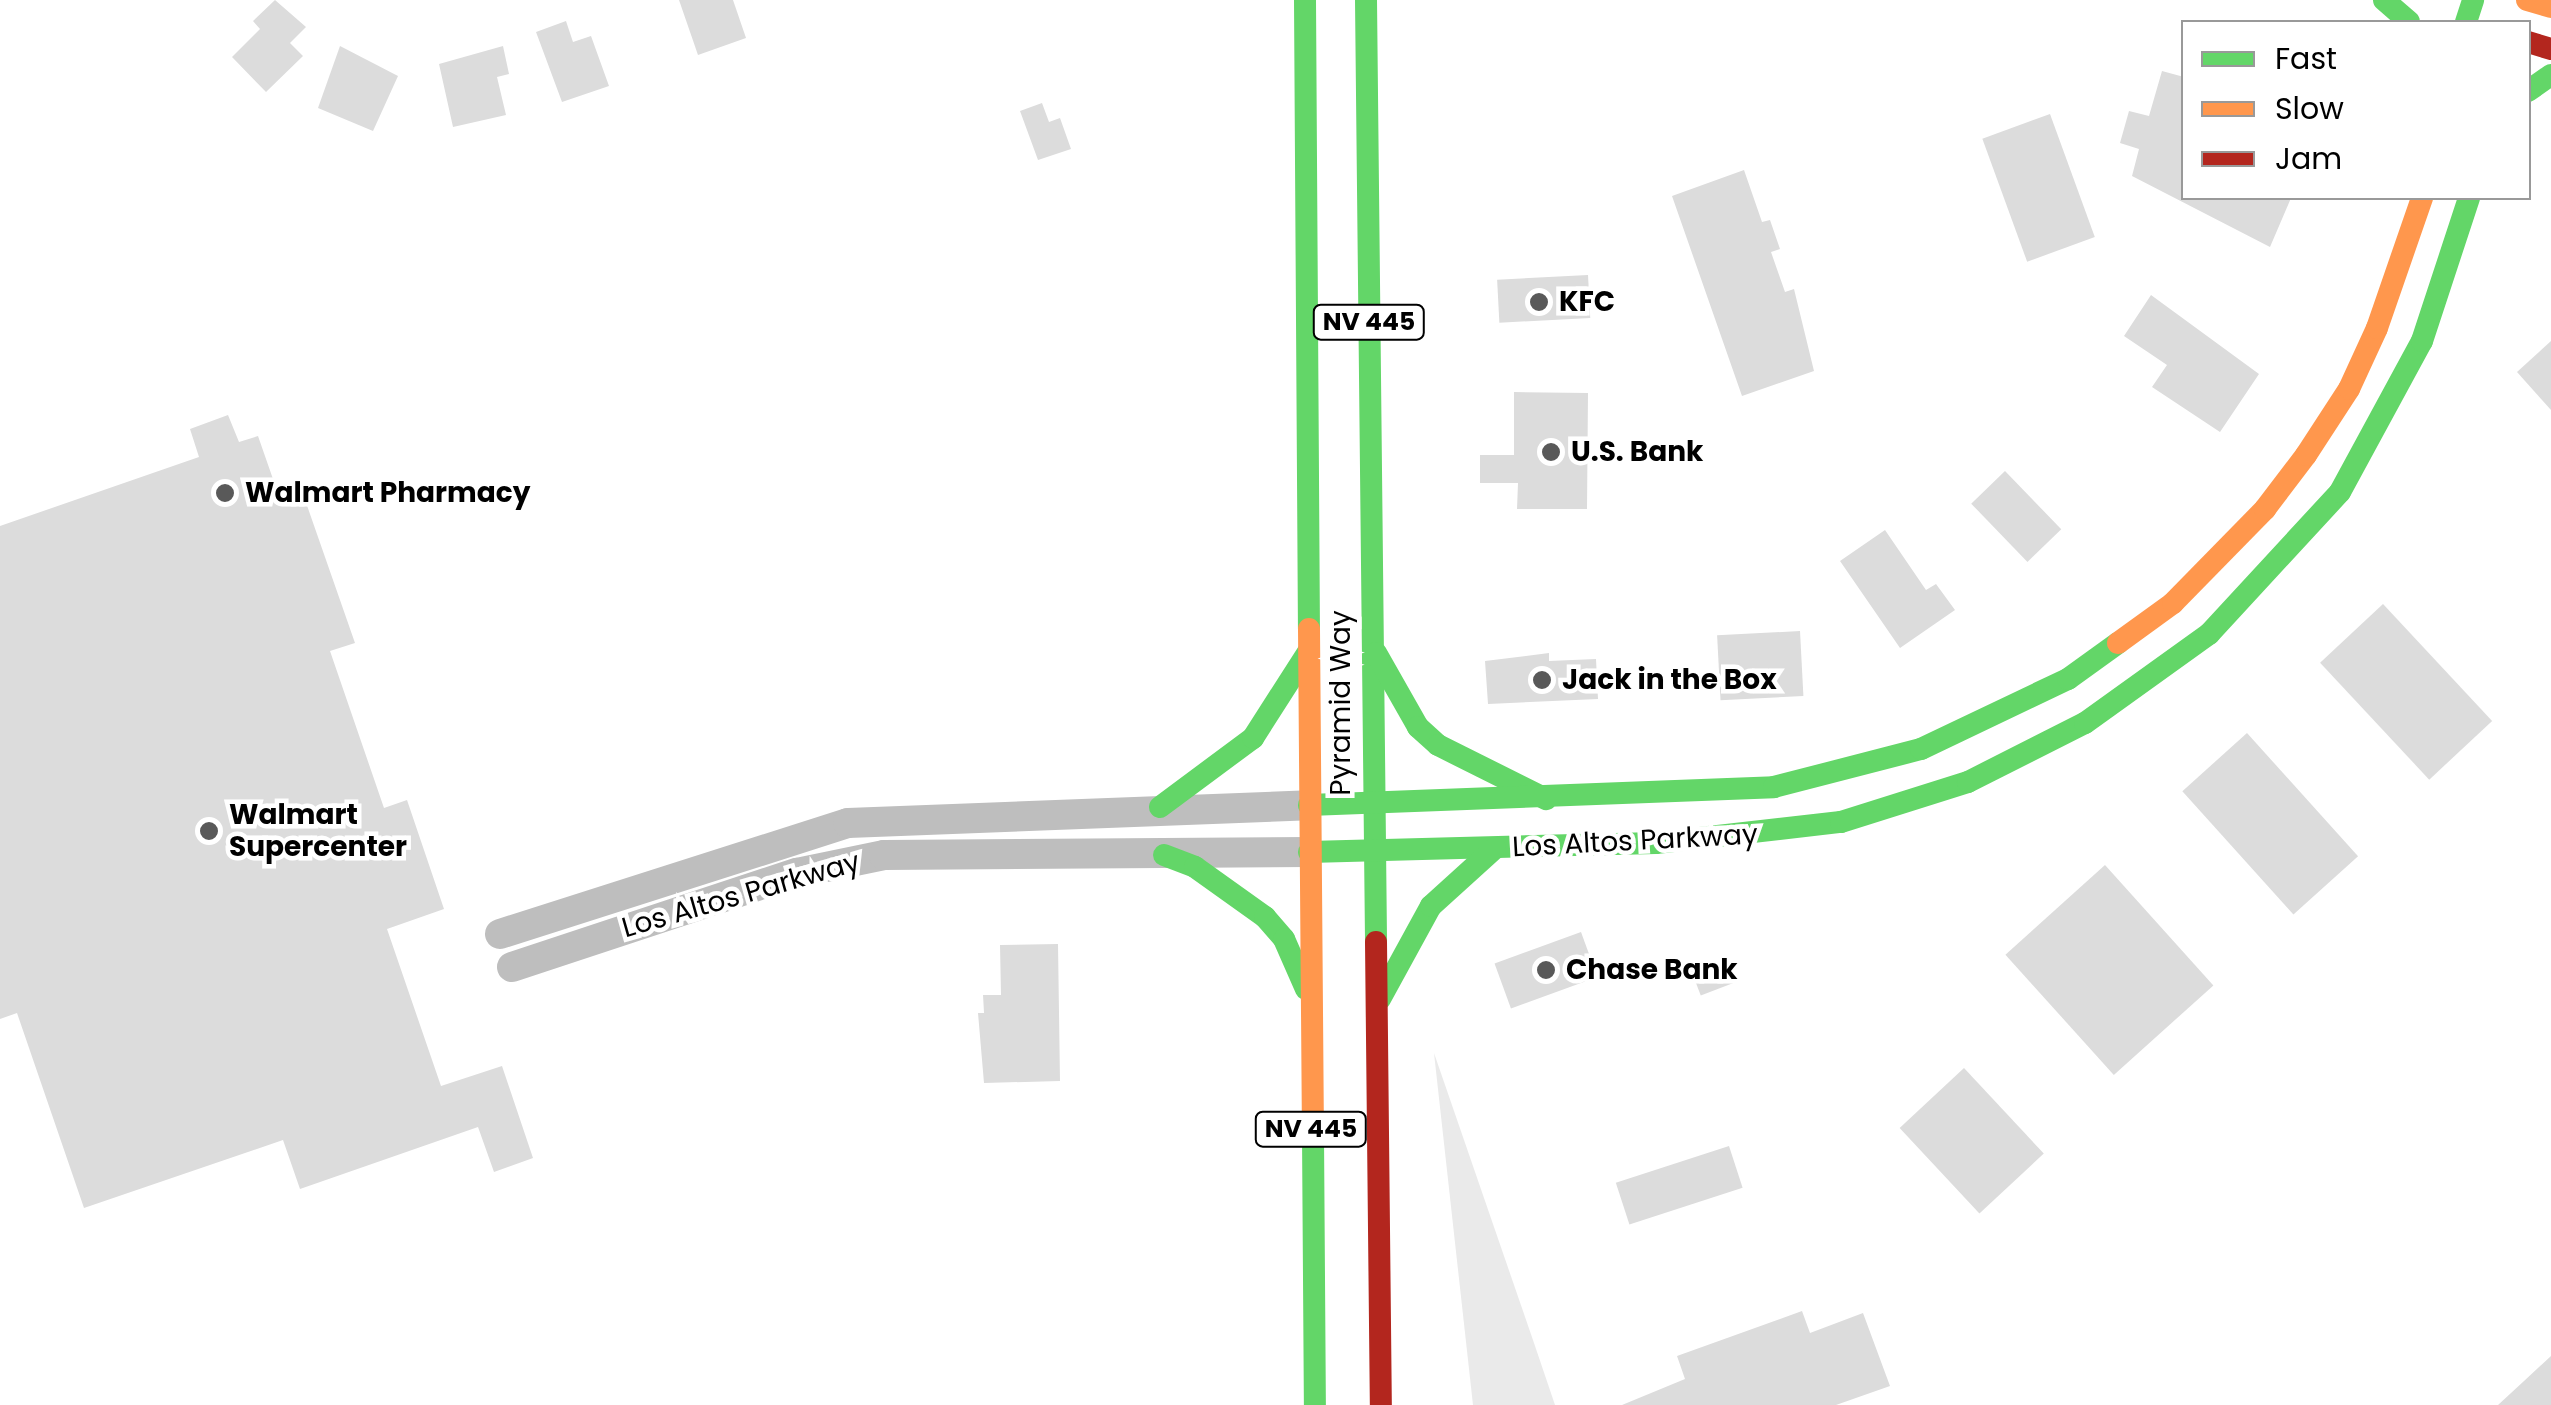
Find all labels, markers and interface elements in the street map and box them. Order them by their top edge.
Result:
legend [2181,20,2531,200]
text: Fast [2275,37,2337,80]
text: Slow [2275,87,2344,130]
text: Jam [2275,137,2342,180]
place label: KFC [1559,285,1615,319]
marker: KFC [1528,291,1550,313]
road number: NV 445 [1312,302,1426,342]
place label: U.S. Bank [1571,435,1703,469]
marker: U.S. Bank [1540,441,1562,463]
place label: Walmart Pharmacy [245,476,530,510]
marker: Walmart Pharmacy [214,482,236,504]
street label: Pyramid Way [1324,610,1358,796]
place label: Jack in the Box [1562,663,1777,697]
marker: Jack in the Box [1531,669,1553,691]
place label: Walmart Supercenter [229,798,407,864]
street label: Los Altos Parkway [1511,818,1759,864]
marker: Walmart Supercenter [198,820,220,842]
street label: Los Altos Parkway [618,845,864,945]
place label: Chase Bank [1566,953,1738,987]
marker: Chase Bank [1535,959,1557,981]
road number: NV 445 [1254,1109,1368,1149]

